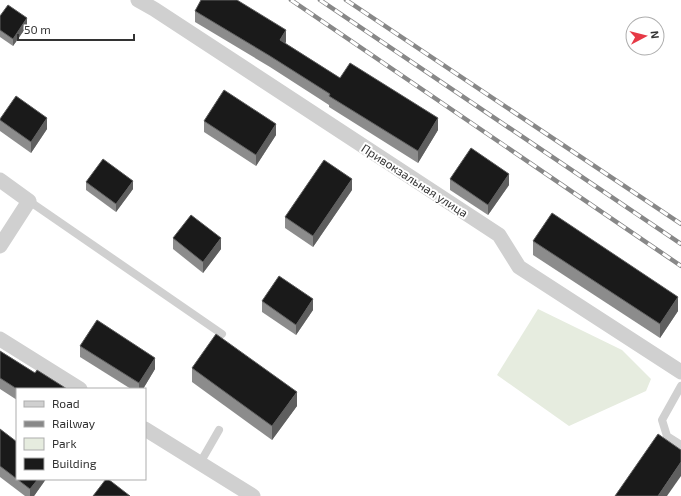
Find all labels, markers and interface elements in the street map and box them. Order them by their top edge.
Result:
scale bar [18,16,134,42]
north arrow [625,16,665,56]
text: 50 m [24,22,51,36]
text: N [648,30,662,40]
street label: Привокзальная улица [359,140,471,220]
legend [16,388,146,480]
text: Road [52,396,80,410]
text: Railway [52,416,96,430]
text: Park [52,436,77,450]
text: Building [52,456,97,470]

